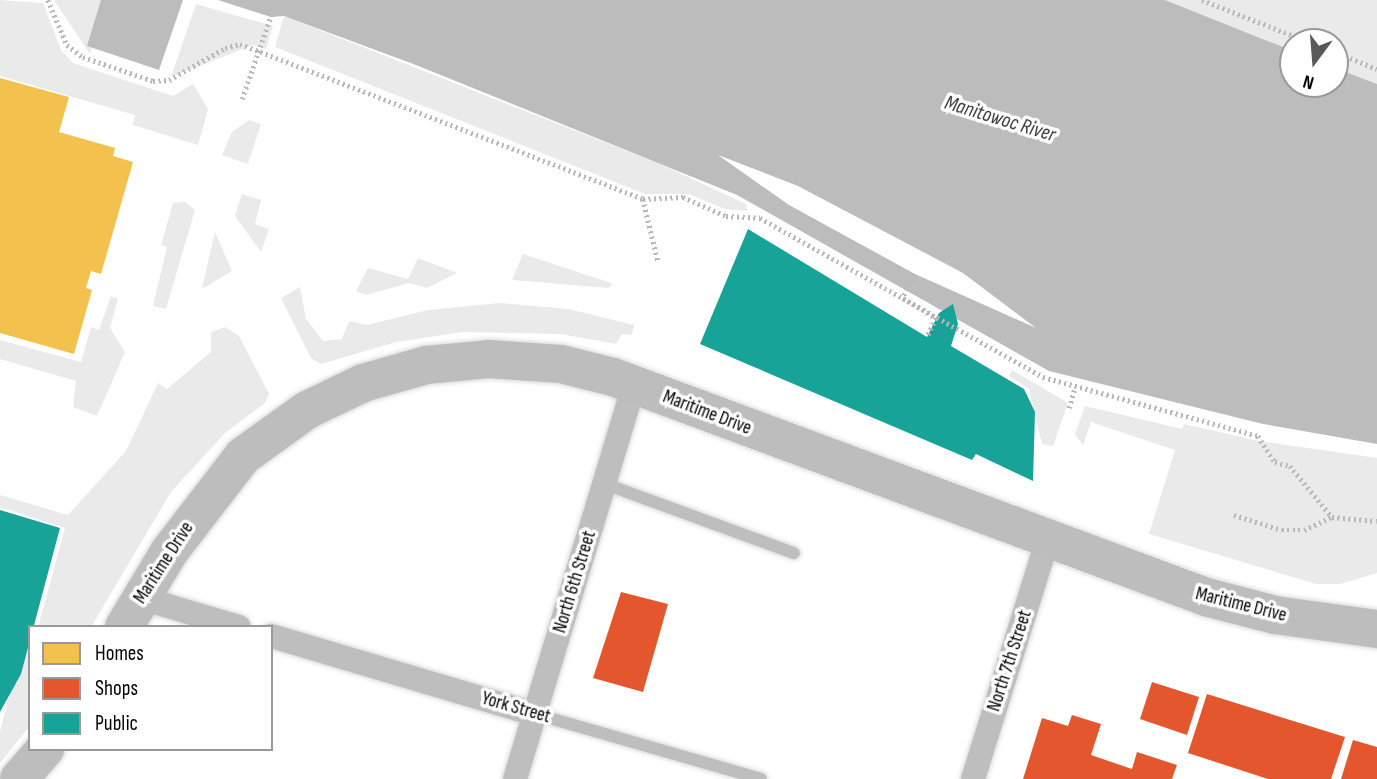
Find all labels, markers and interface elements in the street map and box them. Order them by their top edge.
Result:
north arrow [1279,28,1349,98]
text: N [1301,69,1317,94]
water label: Manitowoc River [941,90,1059,148]
street label: Maritime Drive [660,386,754,440]
street label: Maritime Drive [129,518,199,608]
street label: North 6th Street [549,528,601,636]
street label: Maritime Drive [1193,583,1289,627]
street label: North 7th Street [983,608,1037,714]
legend [28,625,273,751]
text: Homes [95,641,144,666]
text: Shops [95,676,138,701]
street label: York Street [479,687,553,729]
text: Public [95,711,138,736]

